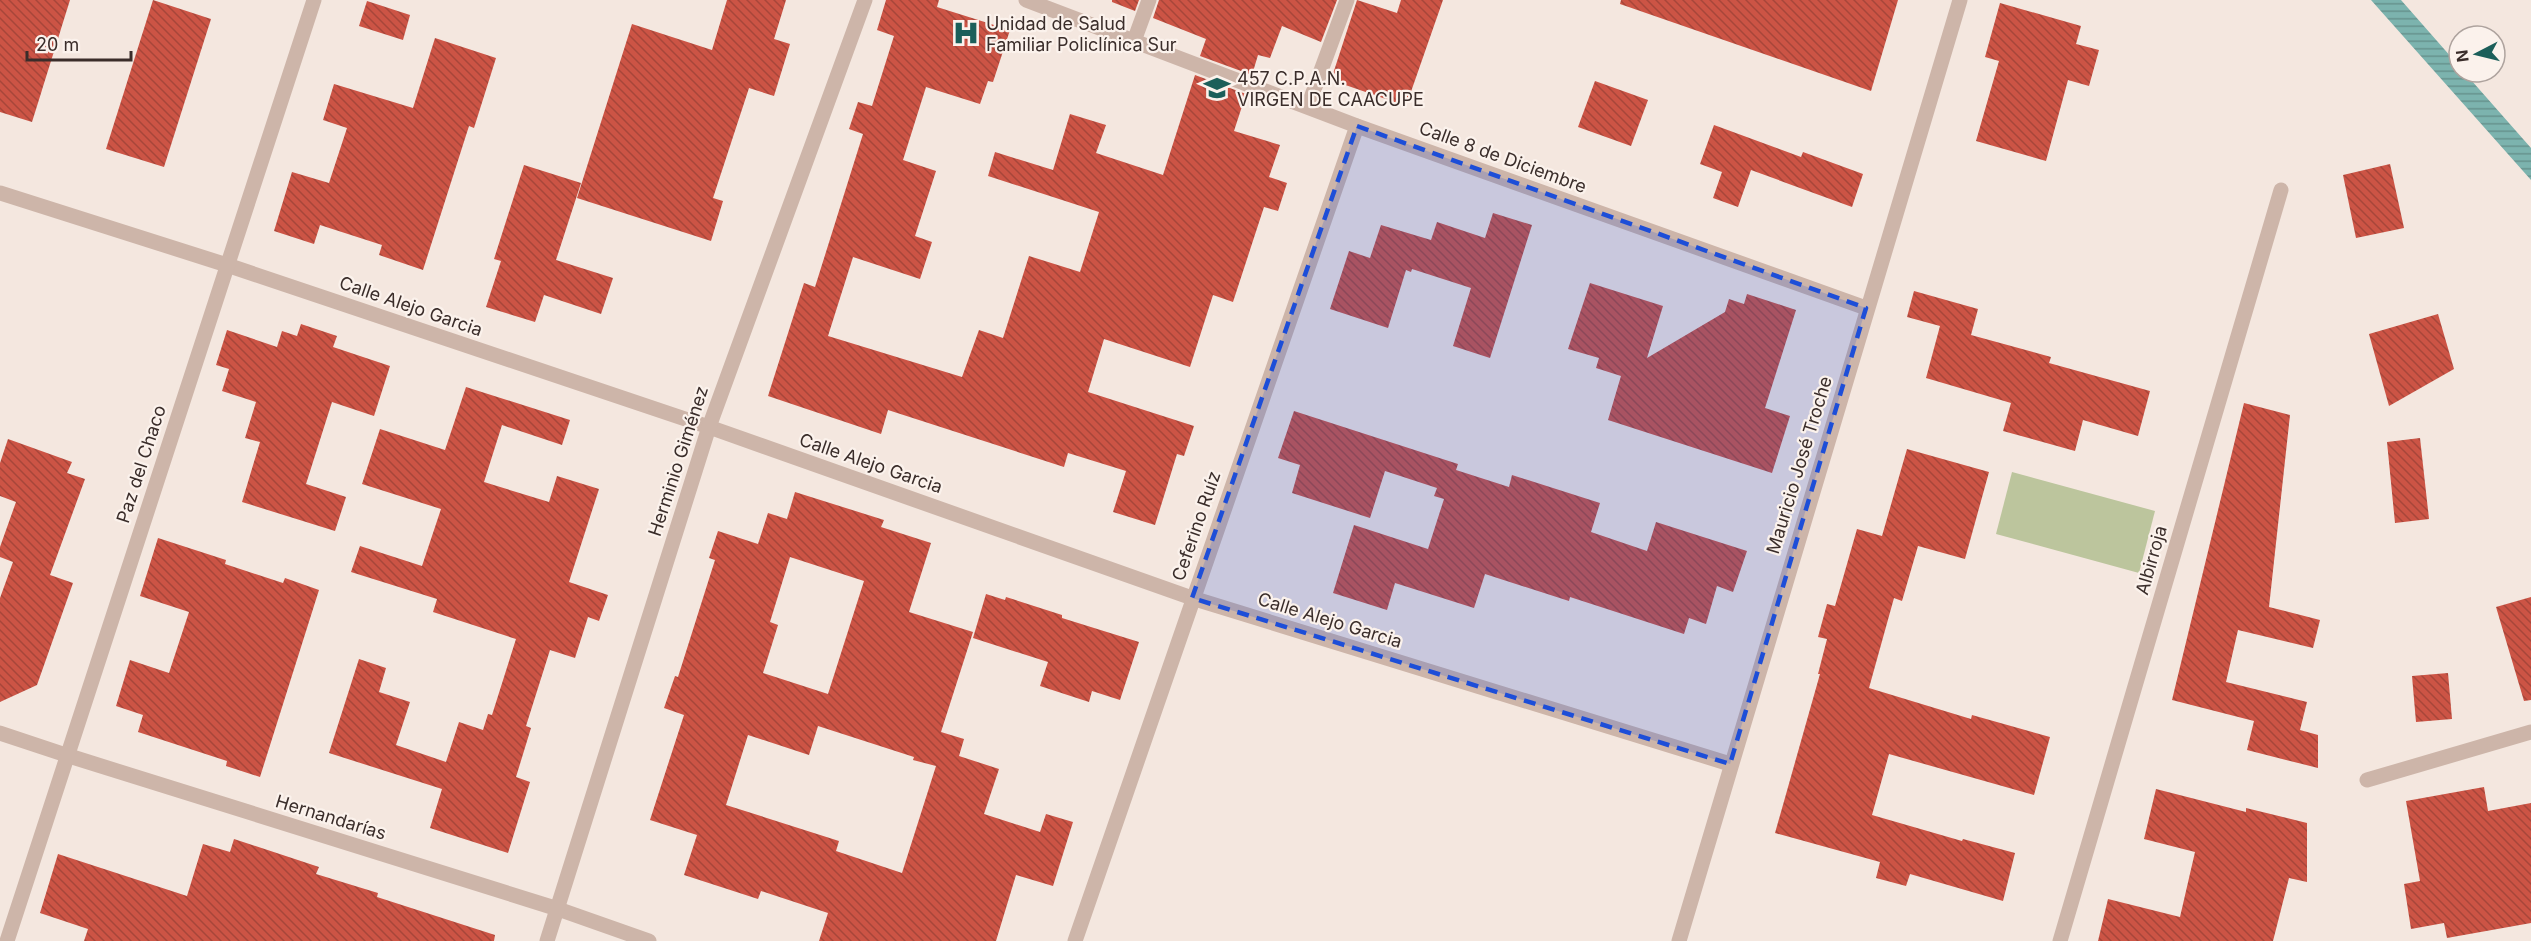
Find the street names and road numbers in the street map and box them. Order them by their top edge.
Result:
street label: Calle 8 de Diciembre [1416,117,1590,197]
street label: Calle Alejo Garcia [337,272,485,340]
street label: Mauricio José Troche [1762,374,1836,556]
street label: Herminio Giménez [644,383,712,539]
street label: Paz del Chaco [112,402,170,526]
street label: Calle Alejo Garcia [797,429,945,497]
street label: Ceferino Ruíz [1167,468,1225,584]
street label: Albirroja [2131,523,2171,597]
street label: Calle Alejo Garcia [1255,588,1405,652]
street label: Hernandarías [273,790,389,844]

